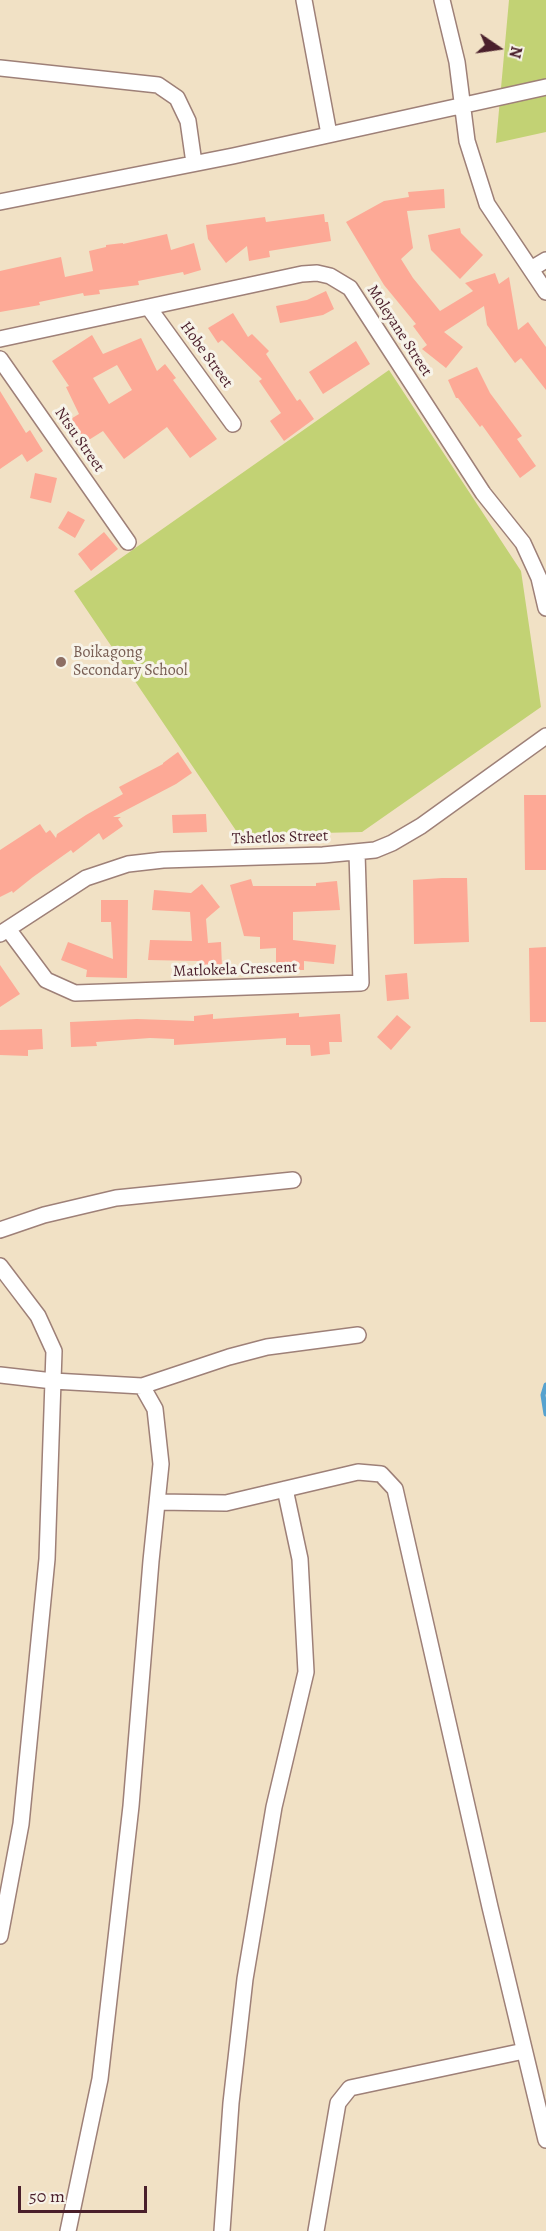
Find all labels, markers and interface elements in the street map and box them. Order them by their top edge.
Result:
north arrow [468,18,528,78]
text: N [504,44,528,60]
street label: Moleyane Street [362,282,436,380]
street label: Hobe Street [175,318,237,392]
street label: Ntsu Street [50,404,108,476]
place label: Boikagong Secondary School [73,643,188,681]
marker: Boikagong Secondary School [54,655,68,669]
street label: Tshetlos Street [232,827,328,849]
street label: Matlokela Crescent [173,958,297,982]
scale bar [21,2174,150,2212]
text: 50 m [29,2184,65,2208]

